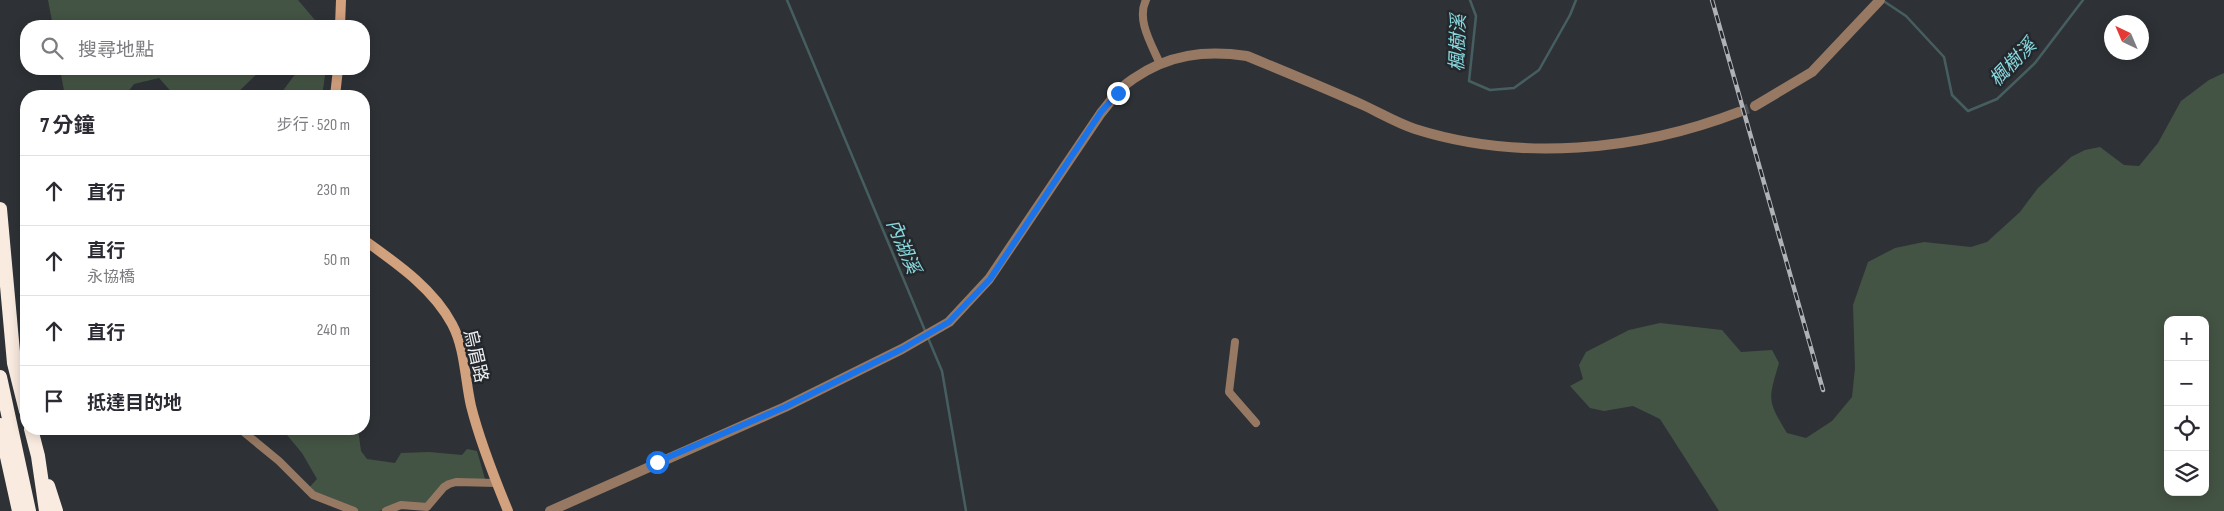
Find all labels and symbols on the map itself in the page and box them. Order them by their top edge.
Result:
water label: 楓樹溪 [1446,11,1471,72]
north arrow [2104,15,2149,60]
water label: 楓樹溪 [1985,32,2043,92]
route end [1107,82,1130,105]
water label: 內湖溪 [881,216,926,280]
street label: 烏眉路 [459,327,492,385]
route start [646,451,669,474]

